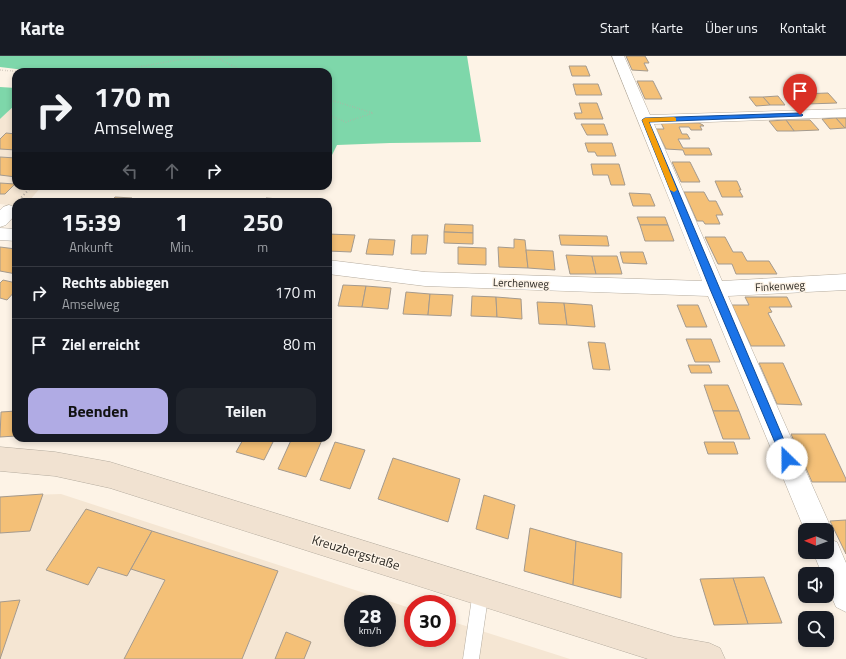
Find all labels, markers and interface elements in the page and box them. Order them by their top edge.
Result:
text: Karte [20,13,65,42]
text: Start [600,17,629,38]
text: Karte [651,17,683,38]
text: Über uns [705,17,758,38]
text: Kontakt [780,17,826,38]
pin [783,74,817,115]
text: 170 m [94,75,171,118]
icon: arrive [789,80,811,102]
icon: right [28,84,80,136]
text: Amselweg [94,114,173,141]
icon: left [119,160,141,182]
icon: ahead [161,160,183,182]
icon: right [203,160,225,182]
text: 15:39 [61,204,121,240]
text: 1 [175,204,189,240]
text: 250 [243,204,283,240]
text: Ankunft [69,237,113,257]
text: Min. [170,237,194,257]
text: m [257,237,268,257]
text: Rechts abbiegen [62,271,169,294]
street label: Lerchenweg [493,274,550,292]
street label: Finkenweg [755,277,806,295]
text: 170 m [275,281,316,304]
icon: right [28,282,50,304]
text: Amselweg [62,294,119,314]
text: Ziel erreicht [62,333,140,356]
text: 80 m [283,333,316,356]
icon: arrive [28,334,50,356]
button: Beenden [28,388,168,434]
button: Teilen [176,388,316,434]
position arrow [766,438,808,480]
north arrow [798,523,834,559]
map controls [798,523,834,647]
street label: Kreuzbergstraße [309,529,403,575]
button: sound [798,567,834,603]
speed limit sign: 30 [404,595,456,647]
text: 28 [359,600,381,631]
button: search [798,611,834,647]
text: km/h [359,623,381,638]

